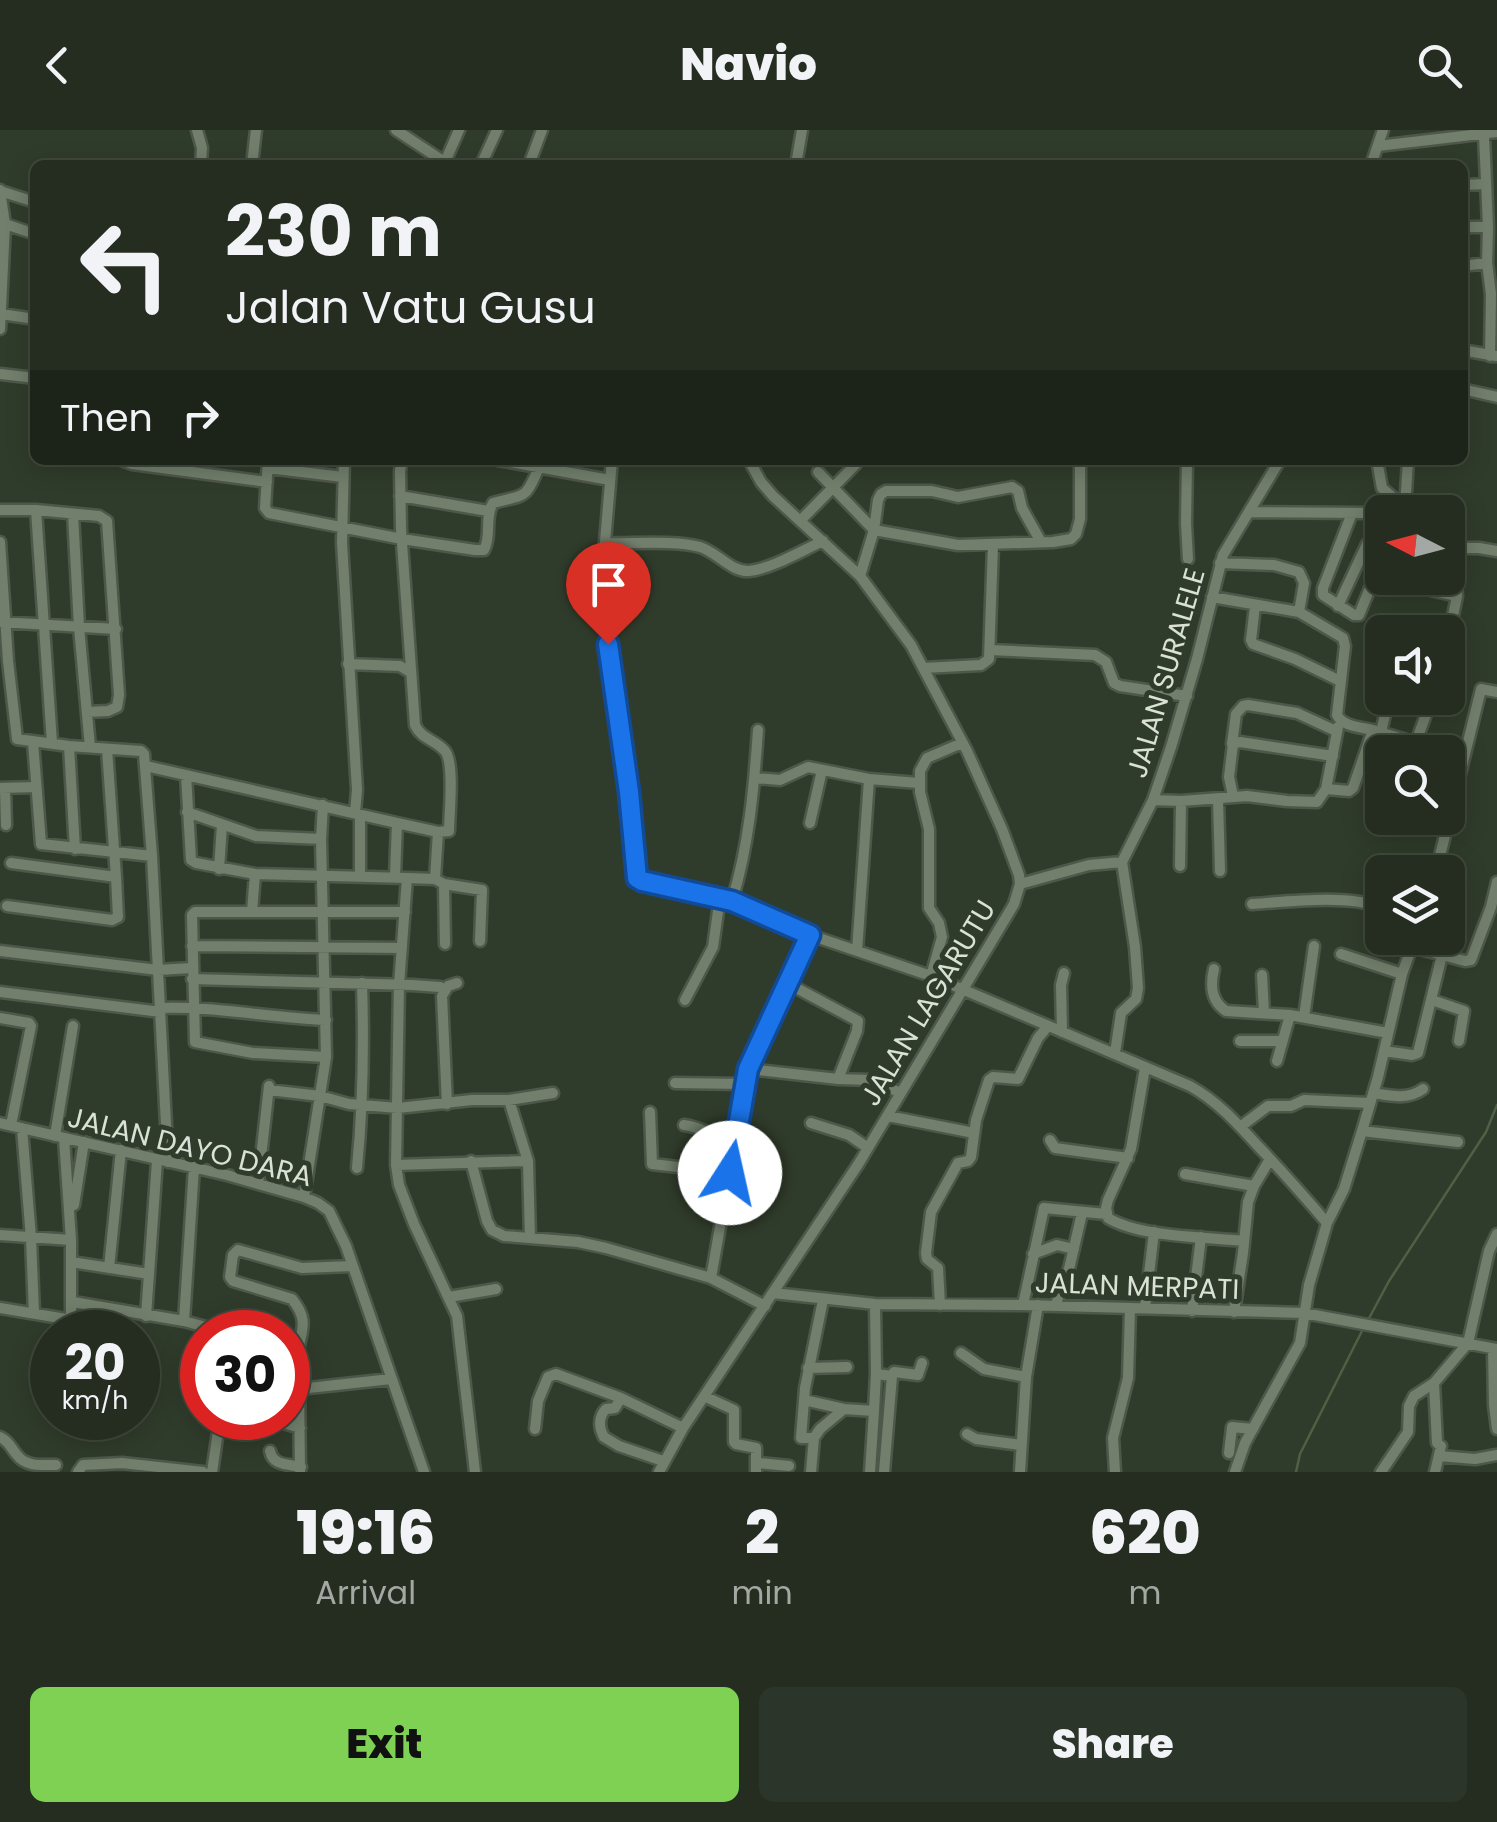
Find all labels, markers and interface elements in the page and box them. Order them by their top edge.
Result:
text: Navio [680,33,817,96]
icon: back [30,38,85,93]
icon: search [1412,38,1467,93]
text: 230 m [225,182,442,281]
icon: left [60,200,190,330]
text: Jalan Vatu Gusu [225,276,596,339]
icon: right [173,390,228,445]
text: Then [60,391,153,444]
north arrow [1365,495,1465,595]
map controls [1365,495,1465,955]
pin [566,542,651,645]
icon: arrive [581,557,636,612]
street label: JALAN SURALELE [1117,564,1215,782]
button: sound [1365,615,1465,715]
button: search [1365,735,1465,835]
button: layers [1365,855,1465,955]
street label: JALAN LAGARUTU [851,893,1005,1113]
street label: JALAN DAYO DARA [64,1098,316,1196]
position arrow [678,1121,782,1225]
street label: JALAN MERPATI [1034,1263,1240,1309]
speed limit sign: 30 [180,1310,310,1440]
text: 20 [64,1327,126,1398]
text: km/h [62,1383,128,1418]
text: 19:16 [296,1491,435,1575]
text: 2 [745,1491,779,1575]
text: 620 [1089,1491,1201,1575]
text: Arrival [315,1570,416,1615]
text: min [732,1570,793,1615]
text: m [1128,1570,1161,1615]
button: Exit [30,1687,739,1802]
button: Share [759,1687,1467,1802]

